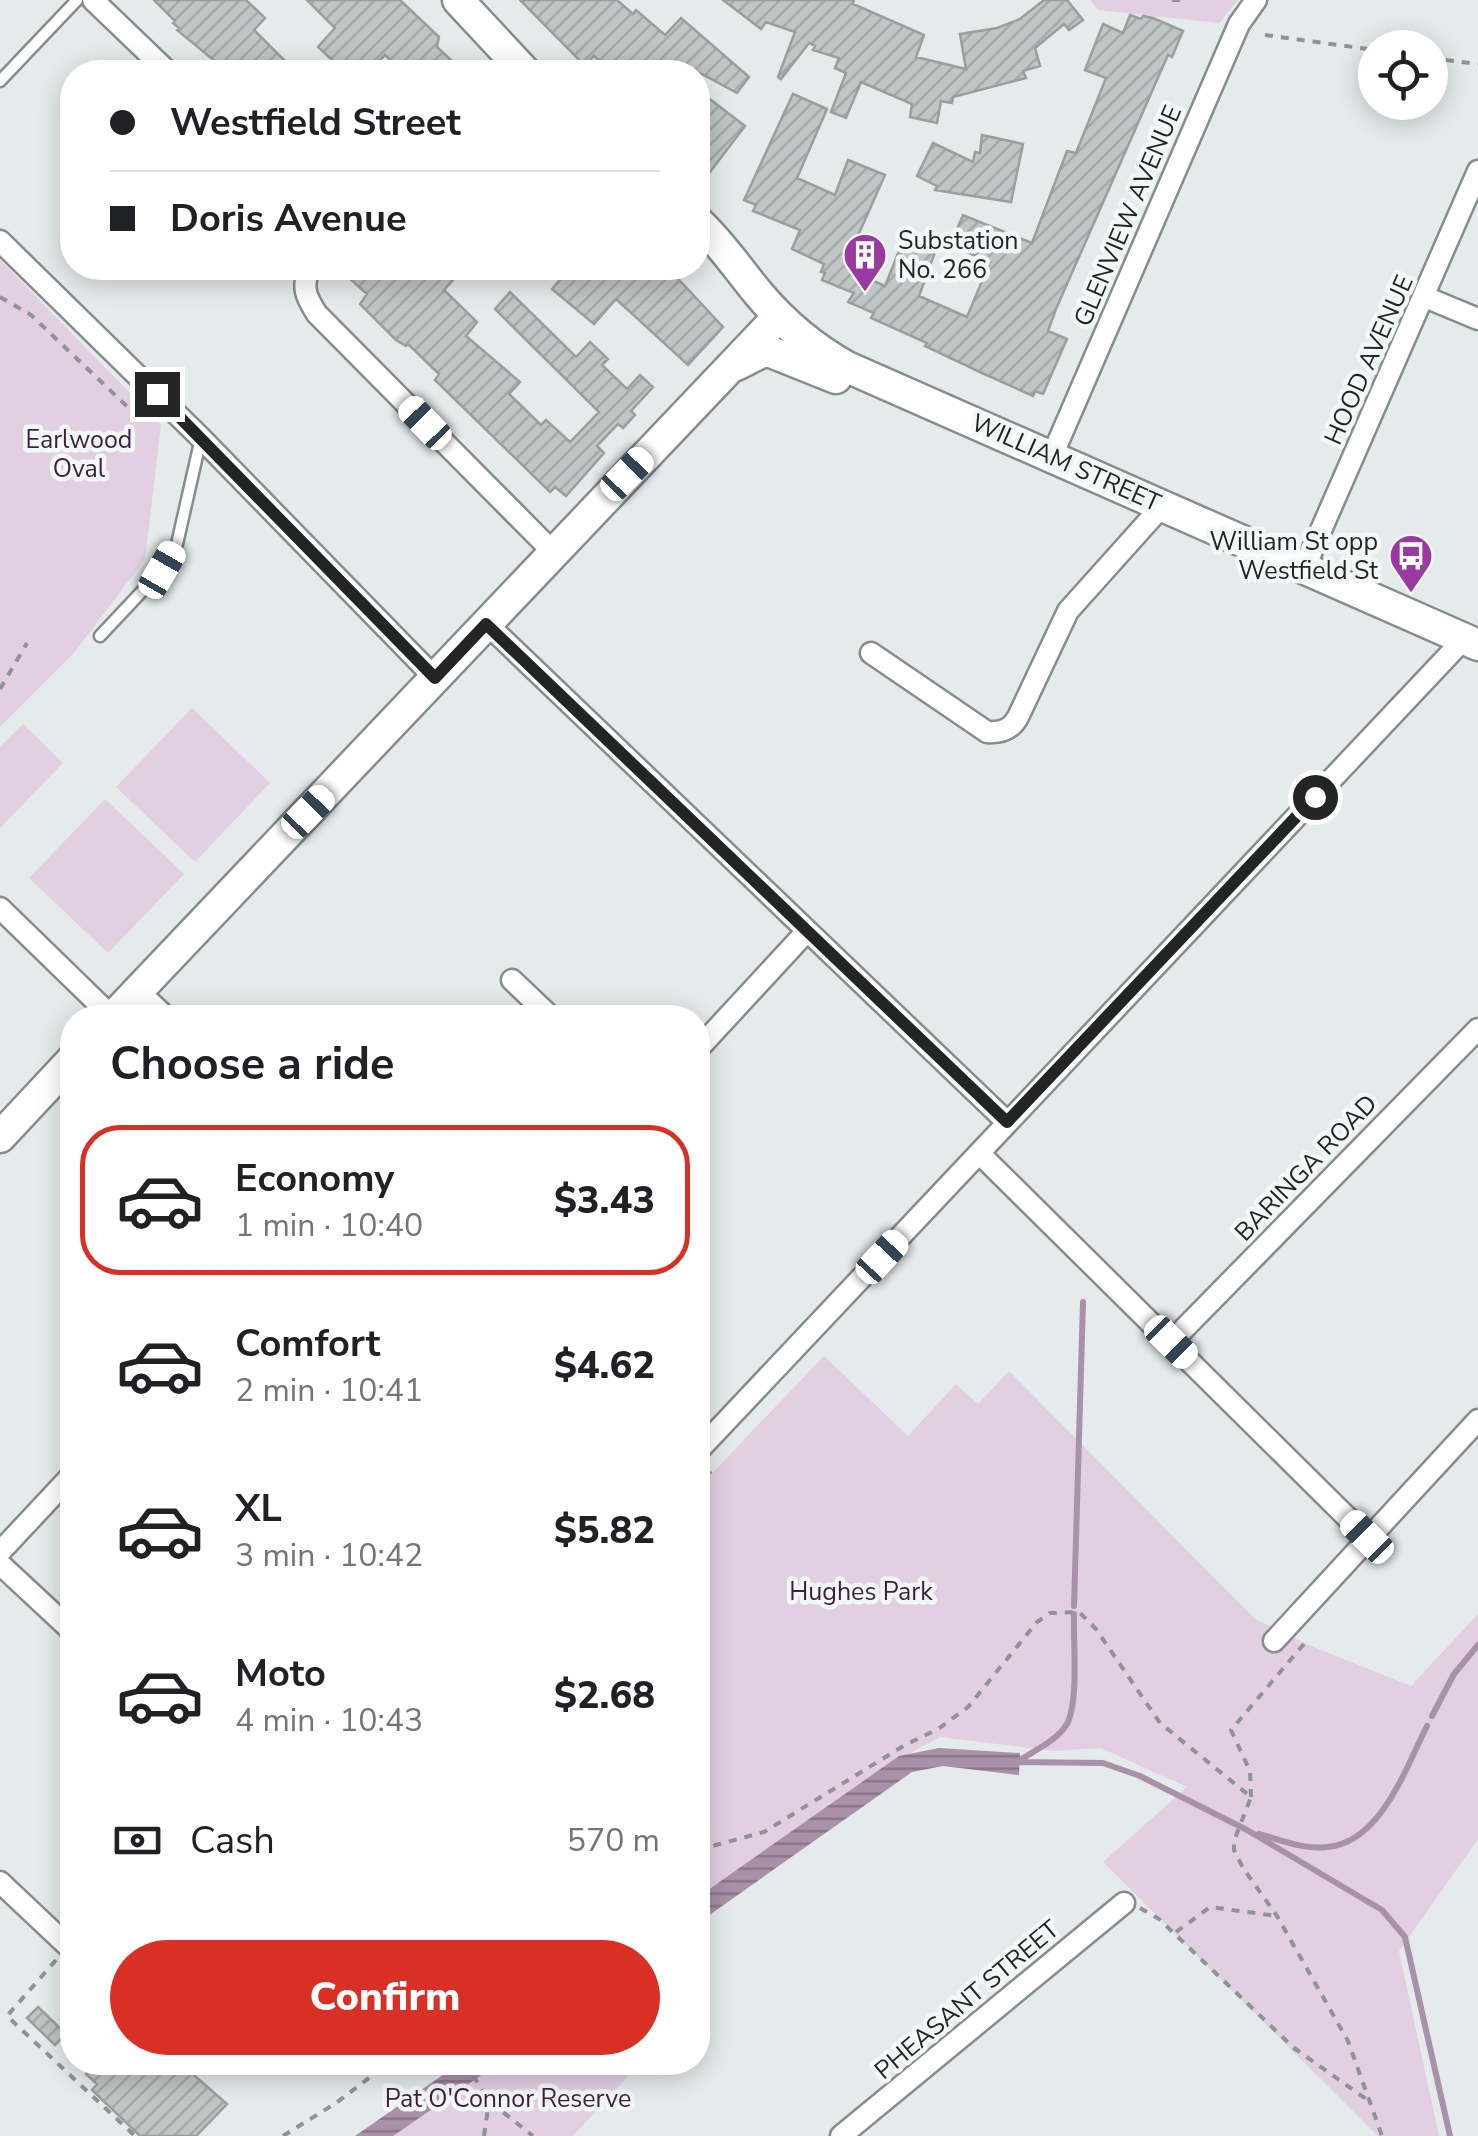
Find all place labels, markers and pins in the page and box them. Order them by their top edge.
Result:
place label: Substation No. 266 [898,224,1019,287]
building icon: Substation No. 266 [842,232,888,293]
place label: William St opp Westfield St [1209,525,1378,588]
bus stop icon: William St opp Westfield St [1388,533,1434,594]

